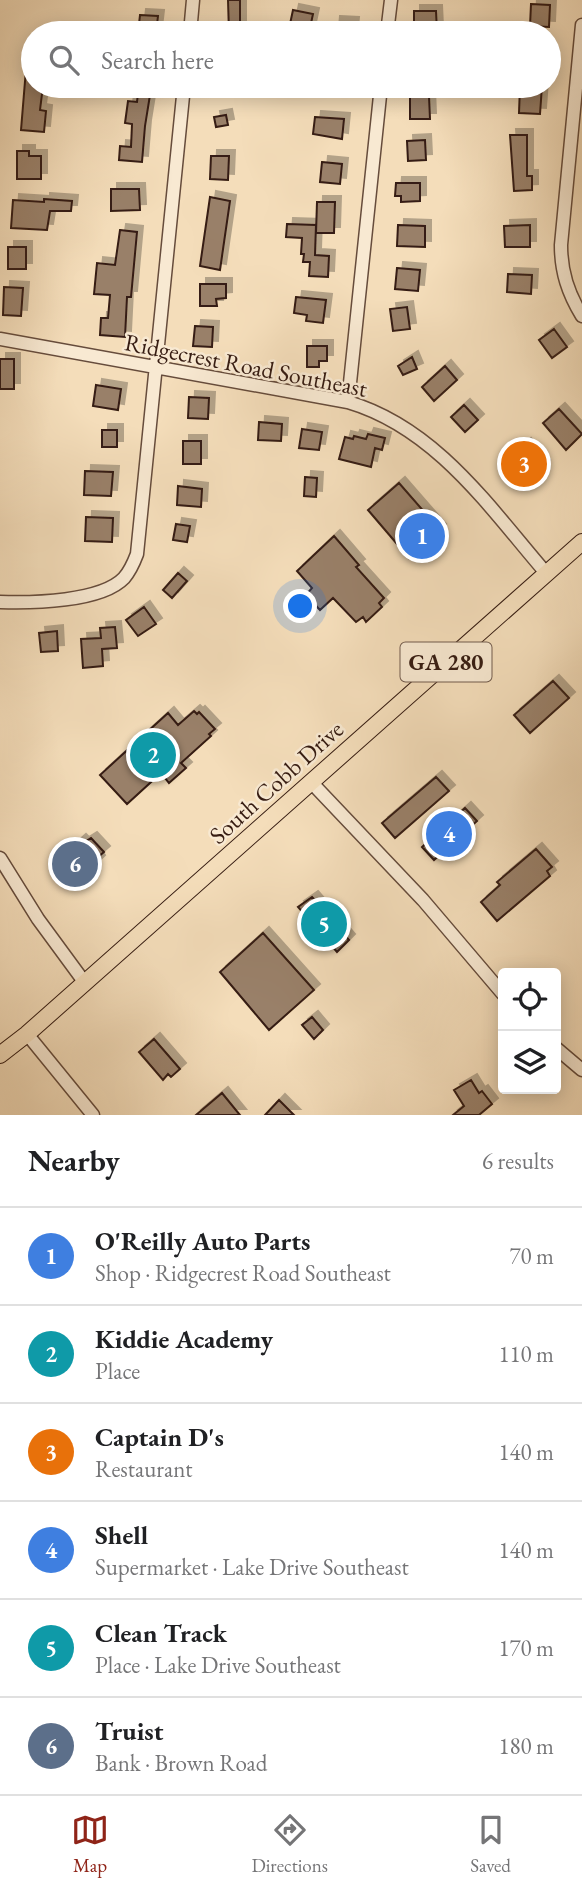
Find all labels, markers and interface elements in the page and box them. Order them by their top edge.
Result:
search box [21,21,561,98]
icon: search [45,41,83,79]
text: Search here [101,43,214,77]
street label: Ridgecrest Road Southeast [122,326,370,404]
pin: 3 [501,438,547,490]
pin: 1 [399,510,445,562]
your location [283,589,317,623]
road number: GA 280 [400,642,492,682]
street label: South Cobb Drive [202,714,350,850]
pin: 2 [130,729,176,781]
pin: 4 [426,808,472,860]
pin: 6 [52,838,98,890]
pin: 5 [301,898,347,950]
map controls [498,968,561,1094]
button: locate [498,968,561,1031]
button: layers [498,1031,561,1094]
text: Nearby [28,1141,120,1180]
text: 6 results [482,1146,554,1176]
text: O'Reilly Auto Parts [95,1224,310,1258]
text: 1 [45,1241,57,1271]
text: 70 m [509,1241,554,1271]
text: Shop · Ridgecrest Road Southeast [95,1258,391,1288]
text: Kiddie Academy [95,1322,273,1356]
text: 2 [45,1339,57,1369]
text: 110 m [498,1339,554,1369]
text: Place [95,1356,140,1386]
text: Captain D's [95,1420,224,1454]
text: 3 [45,1437,57,1467]
text: 140 m [498,1437,554,1467]
text: Restaurant [95,1454,193,1484]
text: Shell [95,1518,148,1552]
text: 4 [45,1535,57,1565]
text: 140 m [498,1535,554,1565]
text: Supermarket · Lake Drive Southeast [95,1552,409,1582]
text: Clean Track [95,1616,227,1650]
text: 5 [45,1633,57,1663]
text: 170 m [498,1633,554,1663]
text: Place · Lake Drive Southeast [95,1650,341,1680]
text: Truist [95,1714,163,1748]
text: 6 [45,1731,57,1761]
text: 180 m [498,1731,554,1761]
text: Bank · Brown Road [95,1748,267,1778]
tab: Map [71,1811,109,1878]
tab: Directions [251,1811,328,1878]
tab: Saved [470,1811,511,1878]

